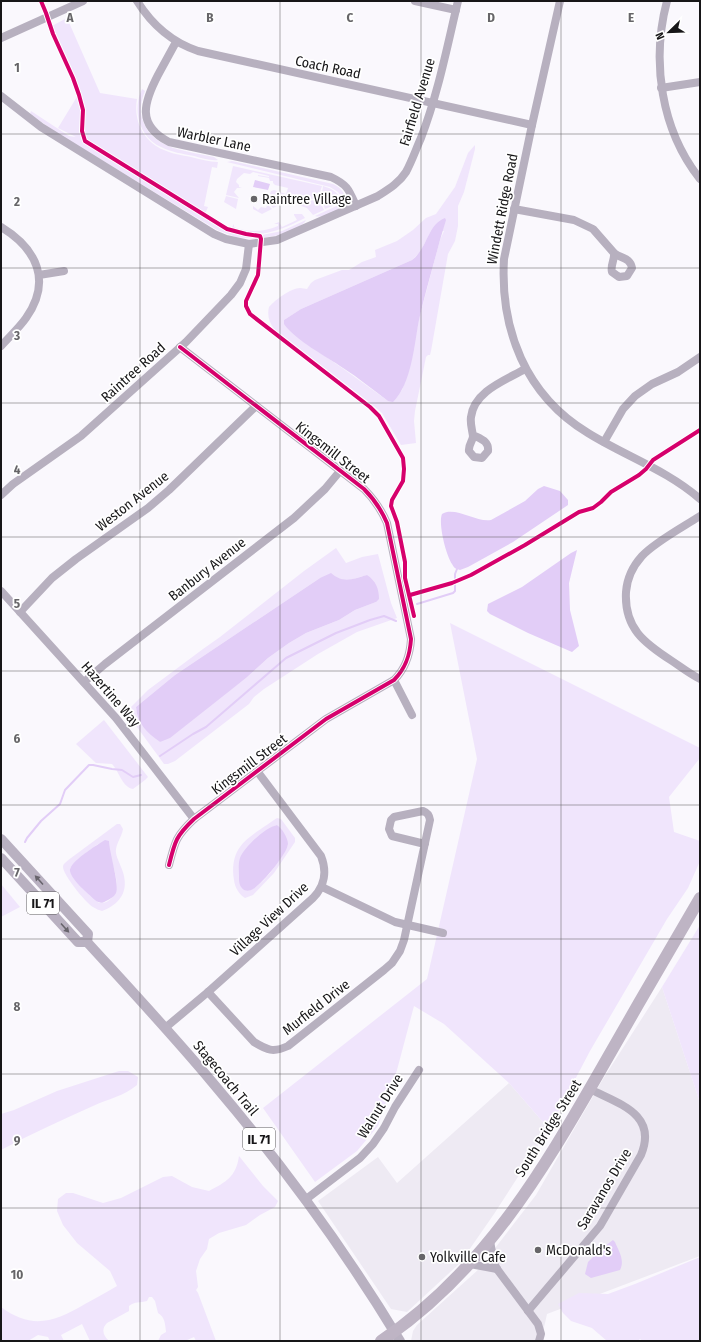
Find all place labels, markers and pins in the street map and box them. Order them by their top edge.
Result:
place label: Raintree Village [262,191,352,208]
marker: Raintree Village [249,194,259,204]
place label: McDonald's [546,1242,611,1259]
marker: McDonald's [533,1245,543,1255]
place label: Yolkville Cafe [430,1249,506,1266]
marker: Yolkville Cafe [417,1252,427,1262]

